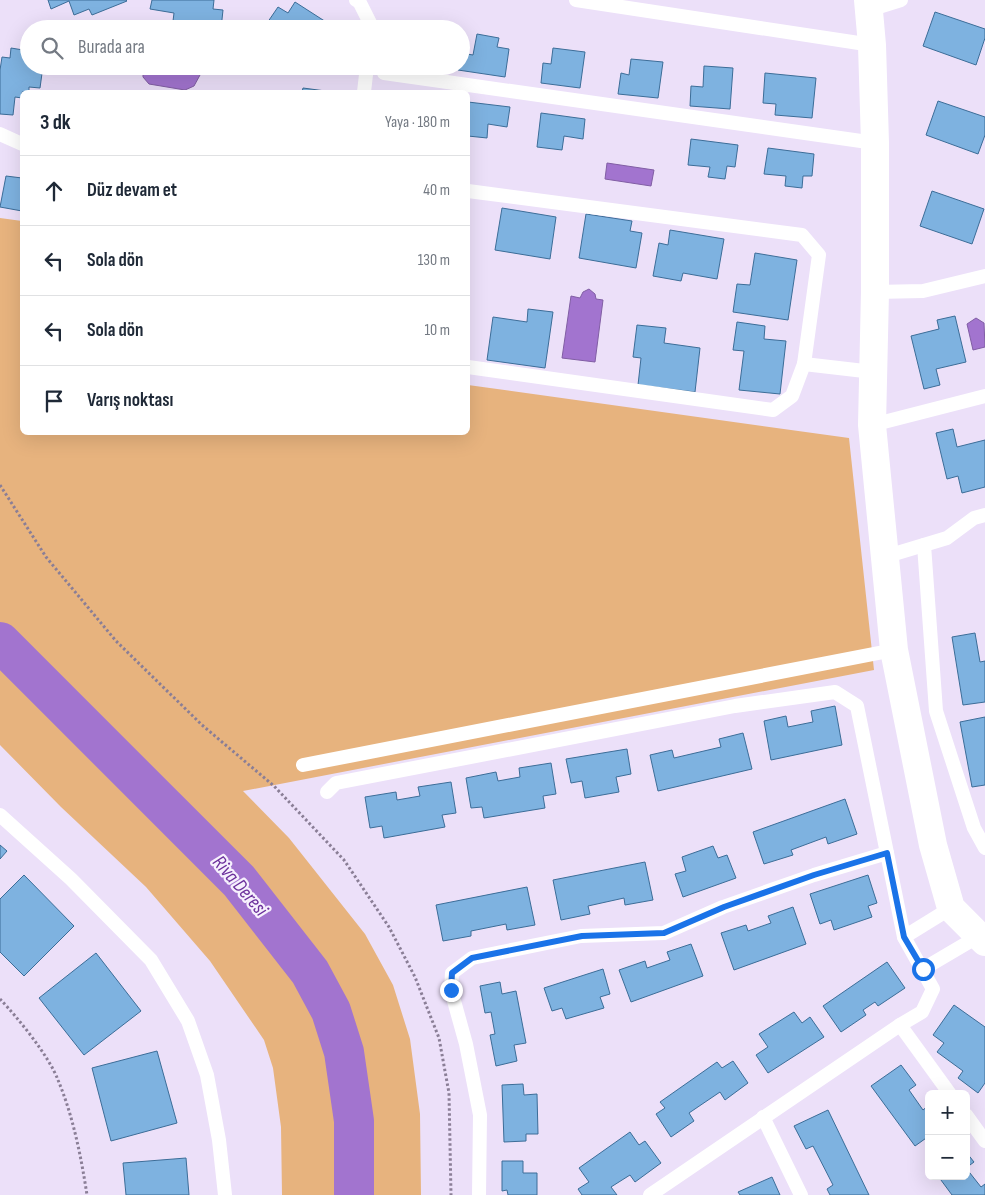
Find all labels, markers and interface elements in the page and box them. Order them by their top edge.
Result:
search box [20,20,470,75]
icon: search [38,34,66,62]
text: Burada ara [78,36,145,59]
text: 3 dk [40,110,71,135]
text: Yaya · 180 m [385,113,450,132]
icon: ahead [40,177,68,205]
text: Düz devam et [87,179,177,202]
text: 40 m [423,181,450,200]
icon: left [40,247,68,275]
text: Sola dön [87,249,143,272]
text: 130 m [418,251,450,270]
icon: left [40,317,68,345]
text: Sola dön [87,319,143,342]
text: 10 m [424,321,450,340]
icon: arrive [40,387,68,415]
text: Varış noktası [87,389,173,412]
water label: Riva Deresi [207,851,274,922]
route start [912,958,935,981]
route end [440,979,463,1002]
map controls [925,1090,970,1180]
button: + [925,1090,970,1135]
button: − [925,1135,970,1180]

